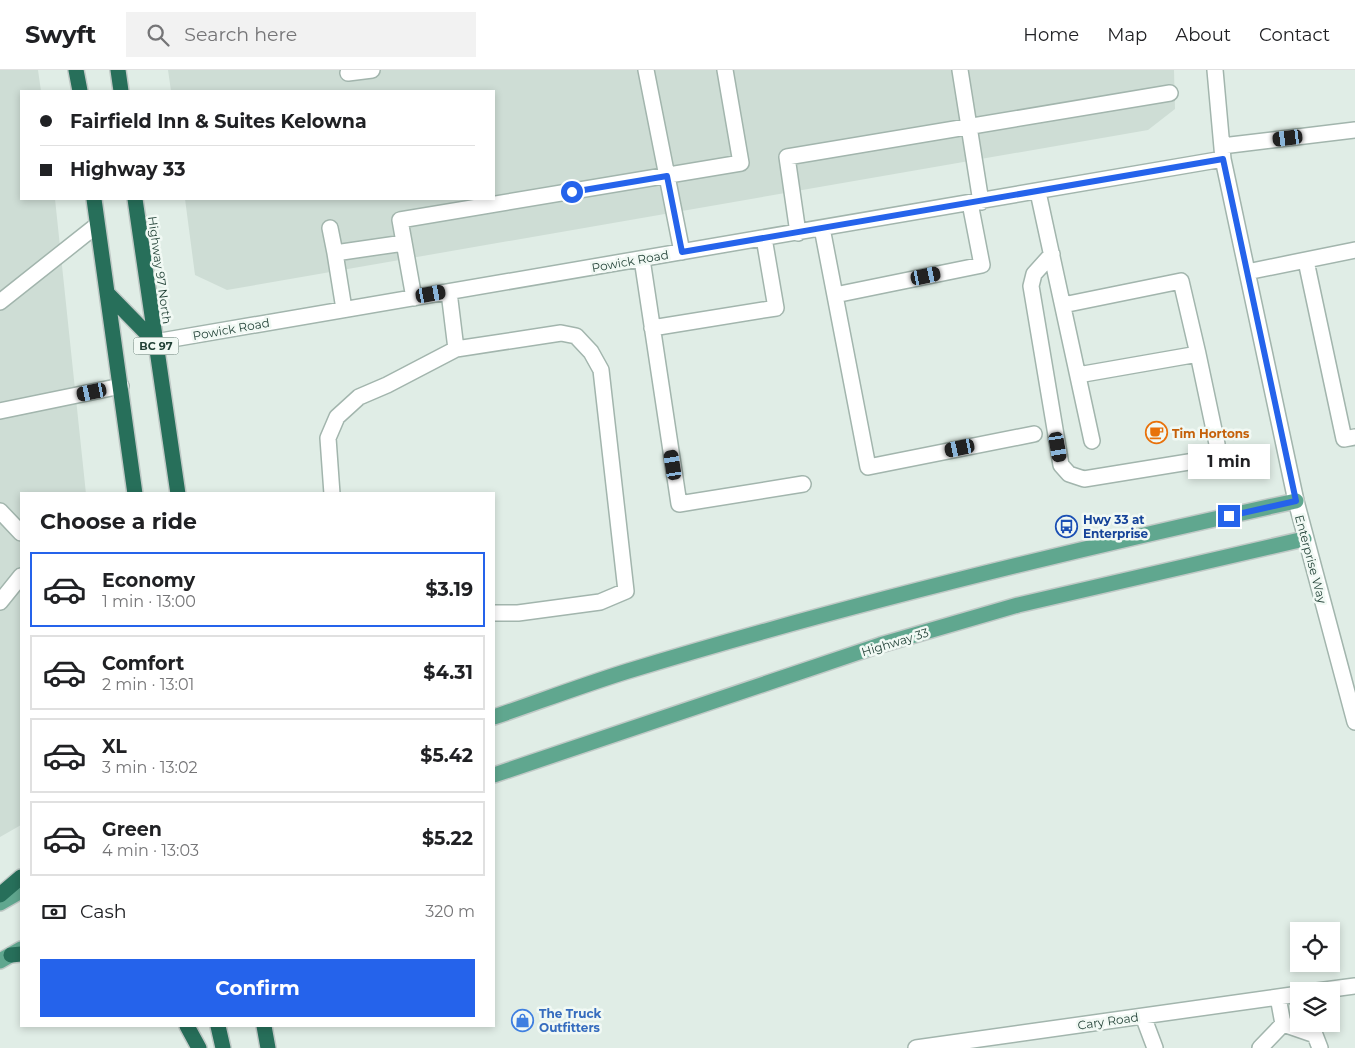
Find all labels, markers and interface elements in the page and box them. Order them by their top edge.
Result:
search box [126,12,476,57]
text: Swyft [25,20,96,49]
icon: search [144,21,172,49]
text: Search here [184,23,297,46]
text: Home [1023,24,1079,46]
text: Map [1107,24,1147,46]
text: About [1175,24,1231,46]
text: Contact [1259,24,1330,46]
text: Fairfield Inn & Suites Kelowna [70,110,367,133]
car [1272,129,1303,147]
text: Highway 33 [70,158,185,181]
route start [561,181,583,203]
street label: Highway 97 North [145,215,175,325]
street label: Powick Road [590,247,670,275]
car [909,266,942,286]
car [414,284,447,304]
street label: Powick Road [191,315,271,343]
road number: BC 97 [134,338,178,354]
car [75,382,108,402]
cafe icon: Tim Hortons [1144,421,1168,445]
place label: Tim Hortons [1172,426,1250,441]
car [1048,431,1067,463]
car [943,438,976,458]
callout: 1 min [1188,444,1270,478]
car [663,449,682,481]
text: 1 min [1207,452,1251,471]
route end [1218,505,1240,527]
text: Choose a ride [40,508,197,535]
place label: Hwy 33 at Enterprise [1083,512,1148,541]
street label: Enterprise Way [1292,513,1330,605]
bus stop icon: Hwy 33 at Enterprise [1055,514,1079,538]
icon: car [42,567,87,612]
text: Economy [102,569,195,592]
text: $3.19 [425,578,473,601]
text: 1 min · 13:00 [102,592,196,611]
street label: Highway 33 [860,625,931,659]
icon: car [42,650,87,695]
text: Comfort [102,652,184,675]
text: $4.31 [423,661,473,684]
text: 2 min · 13:01 [102,675,194,694]
icon: car [42,733,87,778]
text: XL [102,735,127,758]
text: $5.42 [420,744,473,767]
text: 3 min · 13:02 [102,758,198,777]
icon: car [42,816,87,861]
text: Green [102,818,162,841]
text: $5.22 [422,827,473,850]
text: 4 min · 13:03 [102,841,199,860]
icon: cash [40,898,68,926]
text: Cash [80,900,127,923]
text: 320 m [425,902,475,921]
map controls [1290,922,1340,1032]
button: locate [1290,922,1340,972]
button: Confirm [40,959,475,1017]
button: layers [1290,982,1340,1032]
place label: The Truck Outfitters [539,1006,601,1035]
shop icon: The Truck Outfitters [511,1008,535,1032]
street label: Cary Road [1077,1009,1139,1033]

